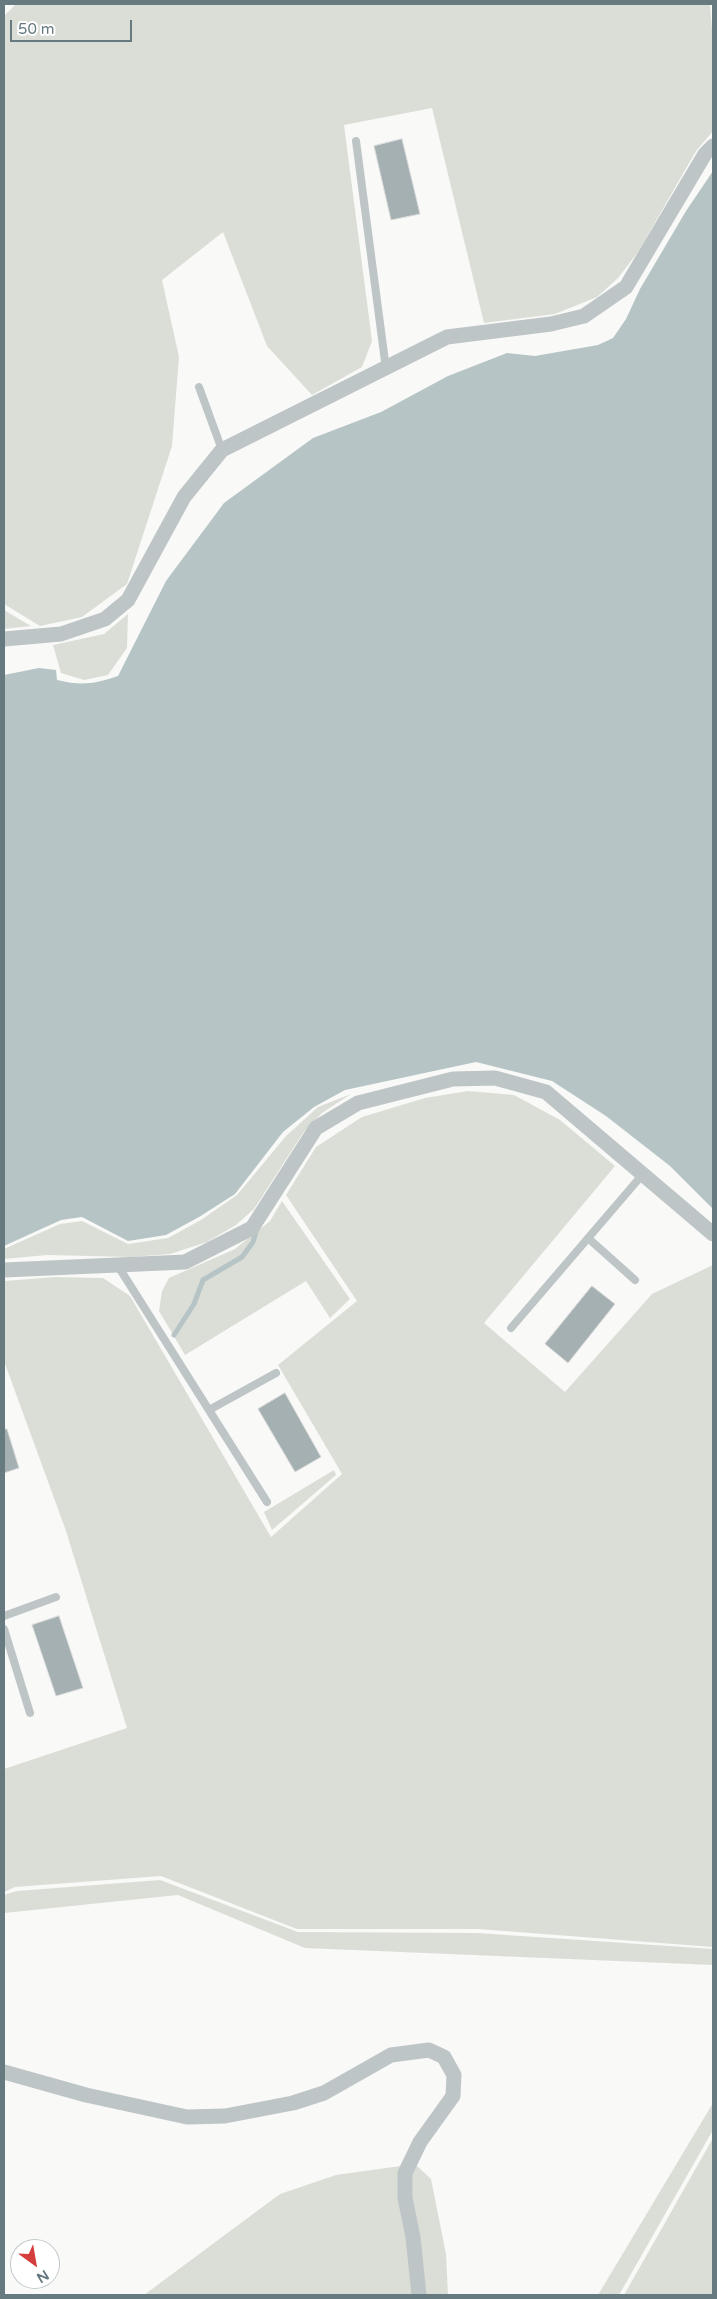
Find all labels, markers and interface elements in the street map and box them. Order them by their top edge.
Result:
scale bar [12,10,135,42]
text: 50 m [18,20,55,38]
north arrow [10,2239,60,2289]
text: N [33,2266,52,2286]

